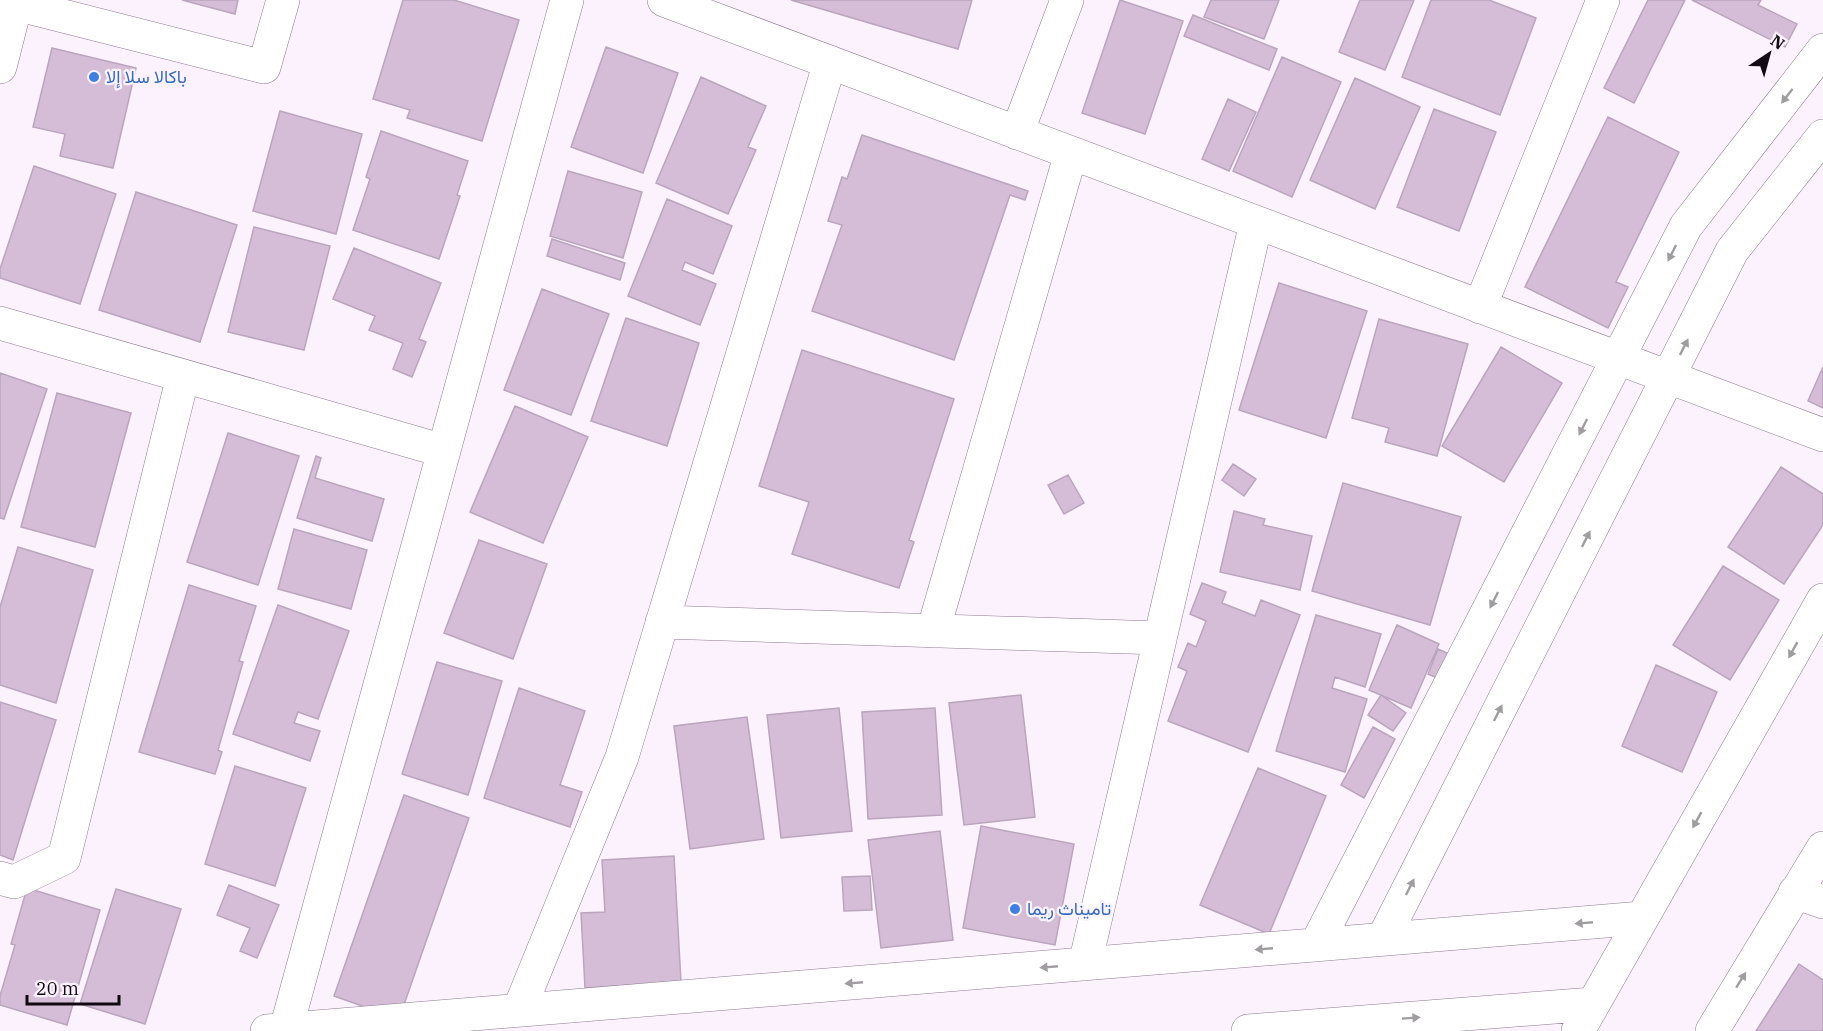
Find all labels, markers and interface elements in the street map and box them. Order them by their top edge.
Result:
north arrow [1739,24,1799,84]
text: N [1767,30,1789,54]
place label: باكالا سلا إلا [106,65,187,89]
marker: باكالا سلا إلا [87,70,101,84]
one-way arrow [1780,88,1793,104]
one-way arrow [1667,245,1677,262]
one-way arrow [1679,338,1689,355]
one-way arrow [1578,418,1588,435]
one-way arrow [1581,531,1591,548]
one-way arrow [1489,591,1499,609]
one-way arrow [1788,642,1798,659]
one-way arrow [1493,704,1503,721]
one-way arrow [1692,812,1703,828]
one-way arrow [1404,878,1414,896]
place label: تاميناث ريما [1027,897,1111,920]
marker: تاميناث ريما [1008,902,1022,916]
one-way arrow [1574,918,1593,928]
one-way arrow [1254,944,1273,954]
one-way arrow [1039,962,1058,971]
scale bar [27,968,118,1006]
one-way arrow [1736,972,1747,988]
text: 20 m [36,977,79,1000]
one-way arrow [845,978,864,988]
one-way arrow [1401,1014,1420,1023]

